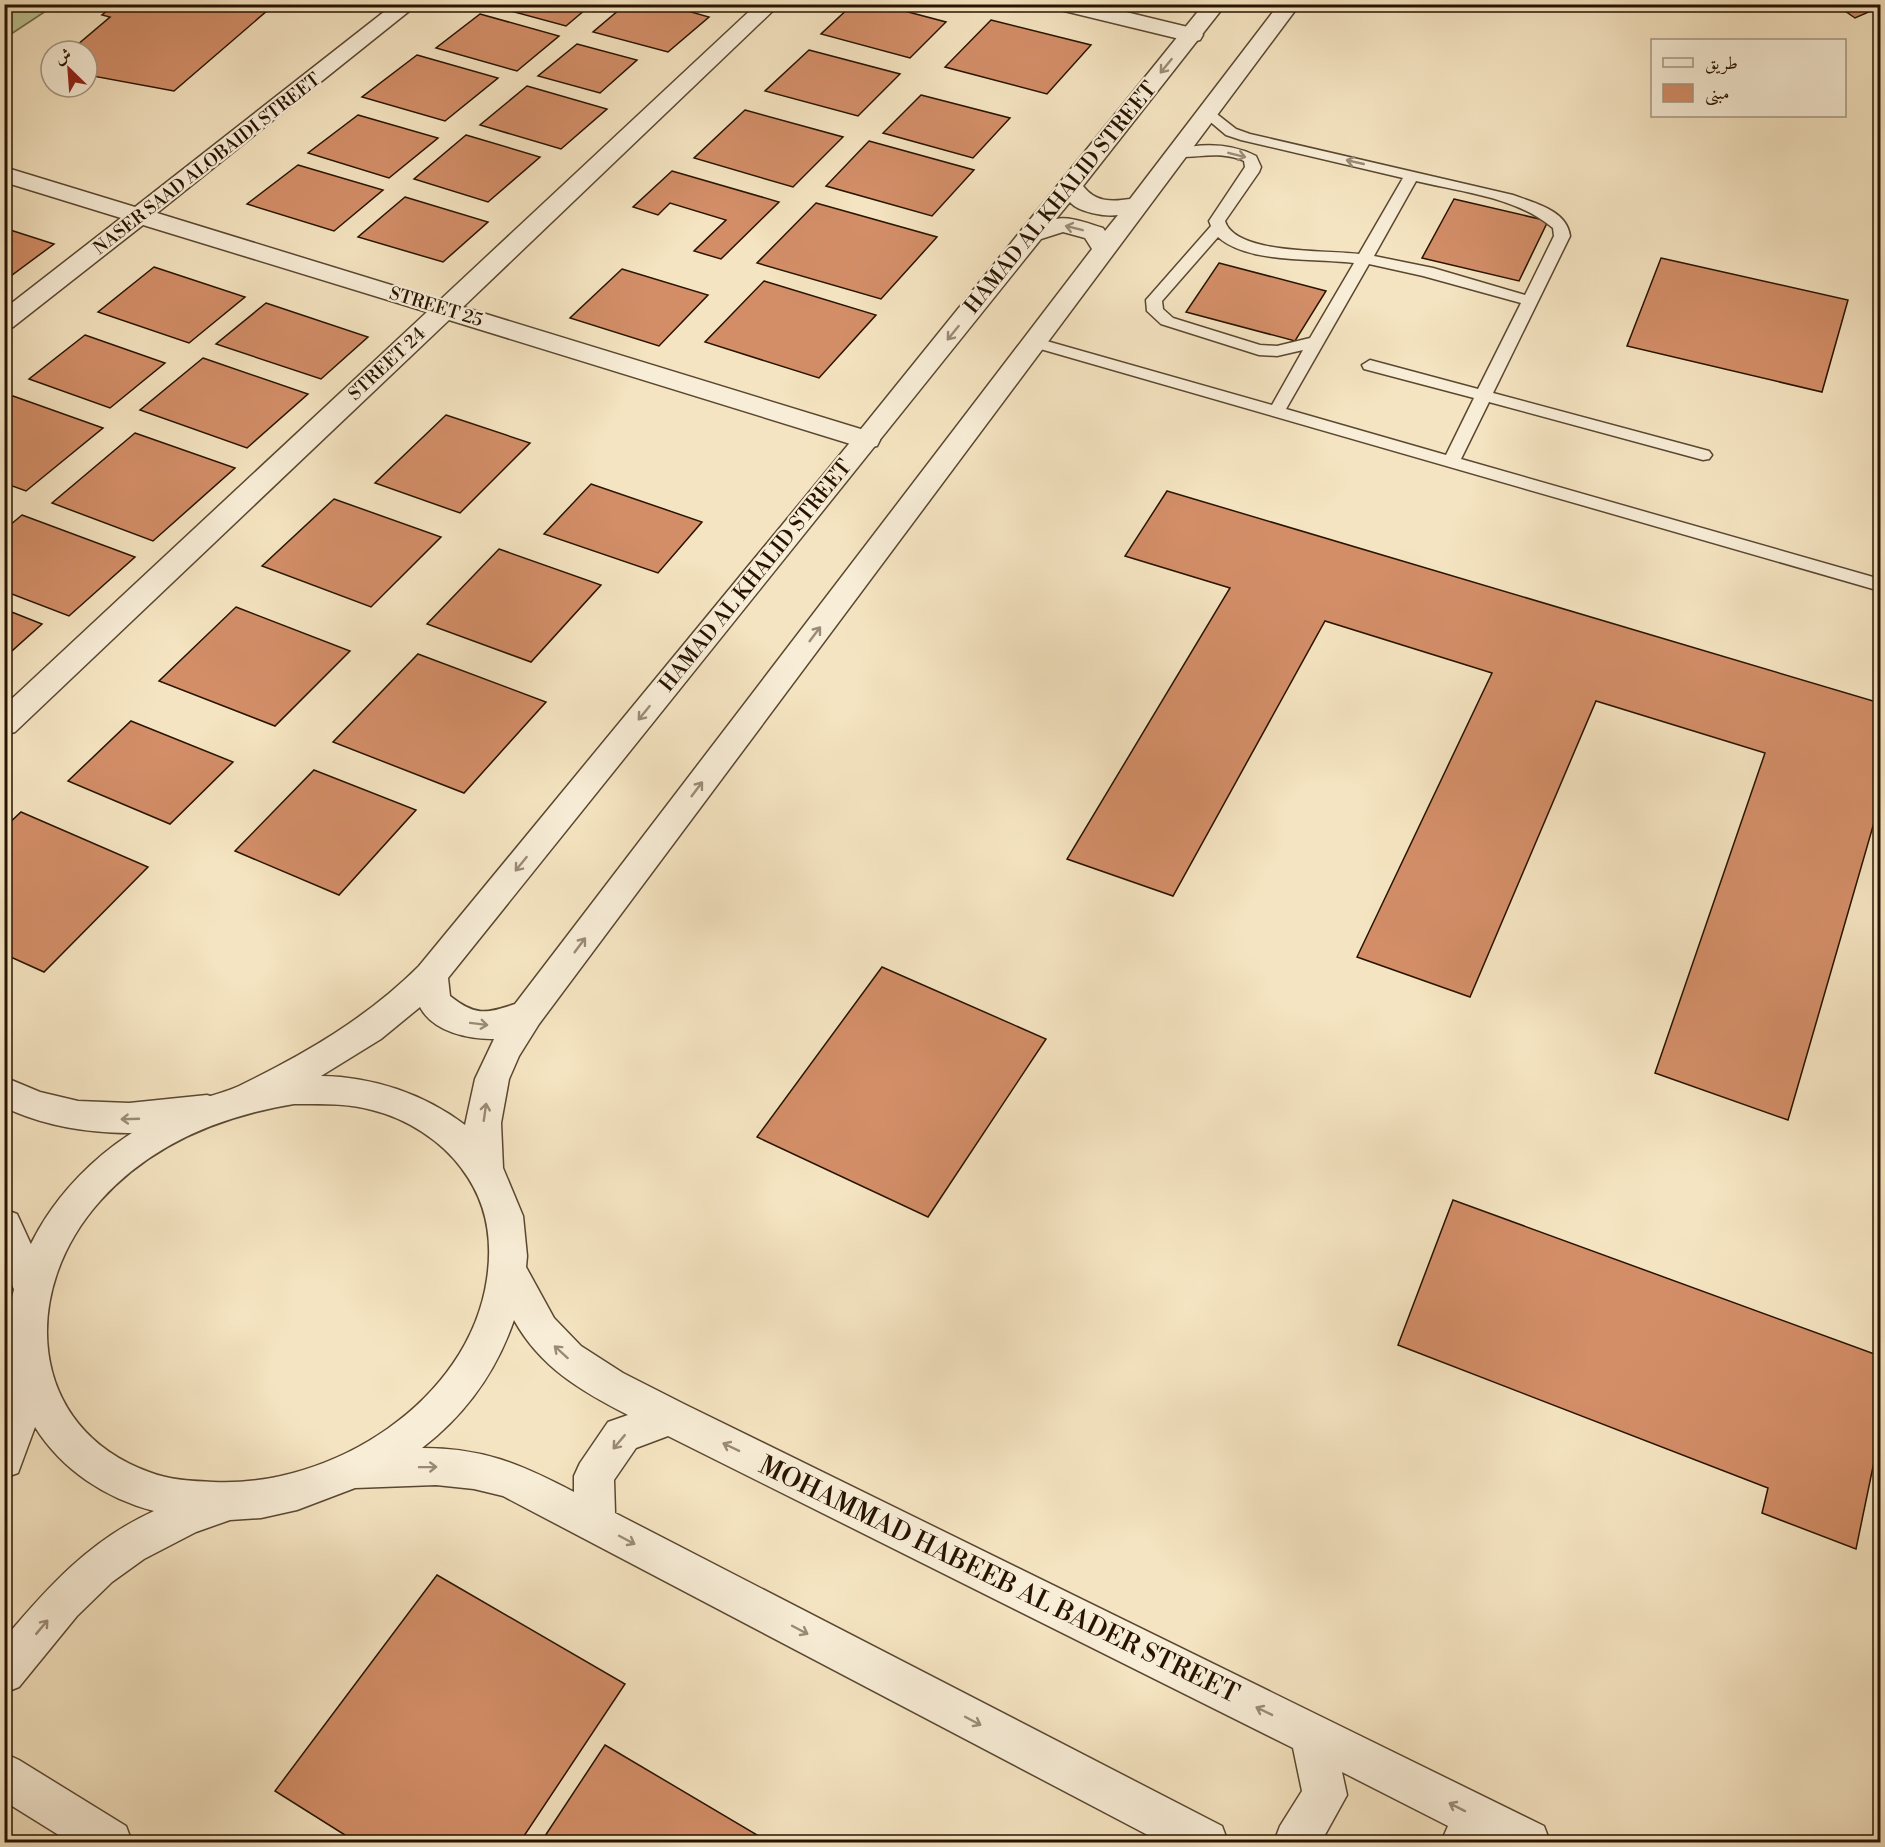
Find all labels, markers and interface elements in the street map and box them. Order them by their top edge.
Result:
north arrow [39,39,99,99]
legend [1651,39,1846,117]
text: ش [52,44,75,69]
text: طريق [1705,52,1738,75]
one-way arrow [1160,58,1173,74]
street label: NASER SAAD ALOBAIDI STREET [89,68,326,260]
street label: HAMAD AL KHALID STREET [959,77,1163,319]
text: مبنى [1705,82,1730,106]
one-way arrow [1227,149,1246,161]
one-way arrow [1346,156,1365,168]
one-way arrow [1065,222,1084,233]
street label: STREET 25 [387,282,486,332]
street label: STREET 24 [344,322,431,406]
one-way arrow [946,325,959,341]
street label: HAMAD AL KHALID STREET [654,455,858,697]
one-way arrow [809,626,822,642]
one-way arrow [638,705,651,721]
one-way arrow [691,782,704,798]
one-way arrow [515,856,528,872]
one-way arrow [573,937,586,953]
one-way arrow [469,1019,489,1030]
one-way arrow [479,1103,490,1122]
one-way arrow [121,1113,140,1124]
one-way arrow [554,1345,569,1359]
one-way arrow [612,1434,625,1450]
one-way arrow [723,1441,741,1452]
street label: MOHAMMAD HABEEB AL BADER STREET [754,1449,1244,1711]
one-way arrow [417,1461,437,1472]
one-way arrow [618,1534,635,1546]
one-way arrow [35,1620,49,1635]
one-way arrow [791,1624,808,1636]
one-way arrow [1255,1704,1273,1716]
one-way arrow [963,1716,981,1727]
one-way arrow [1448,1801,1466,1812]

